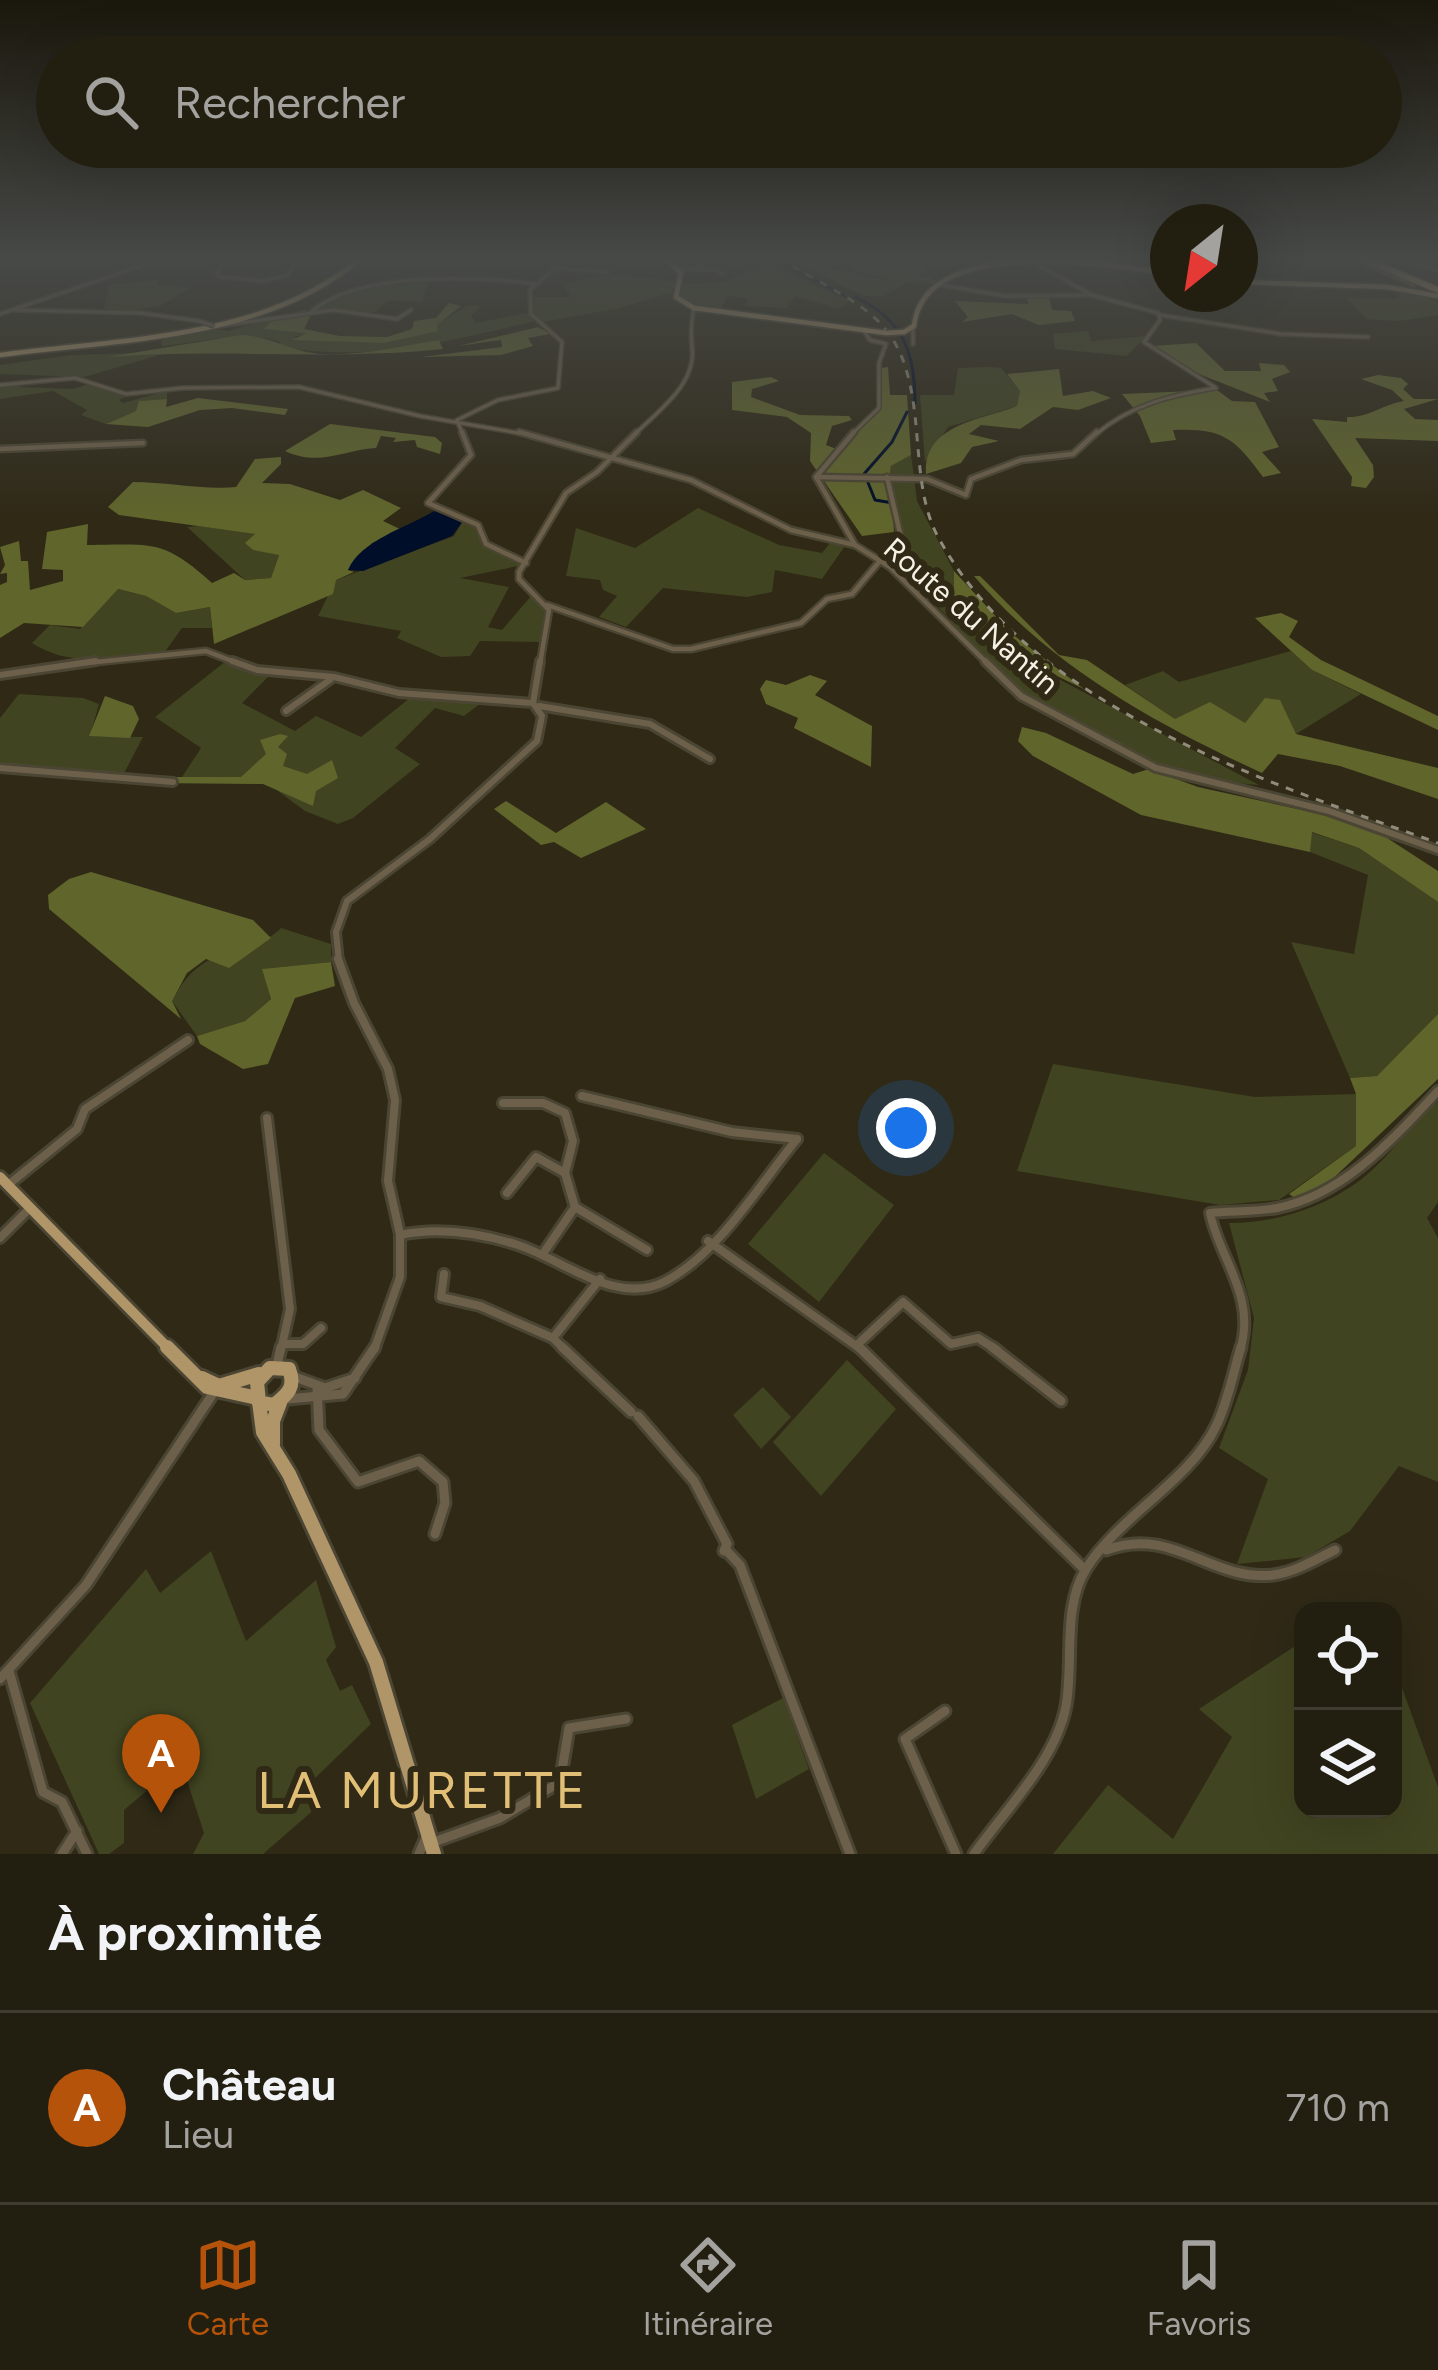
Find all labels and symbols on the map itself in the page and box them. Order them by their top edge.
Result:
north arrow [1150,204,1258,312]
street label: Route du Nantin [876,529,1066,702]
your location [876,1098,936,1158]
pin: A [122,1714,200,1813]
district label: LA MURETTE [257,1760,589,1821]

